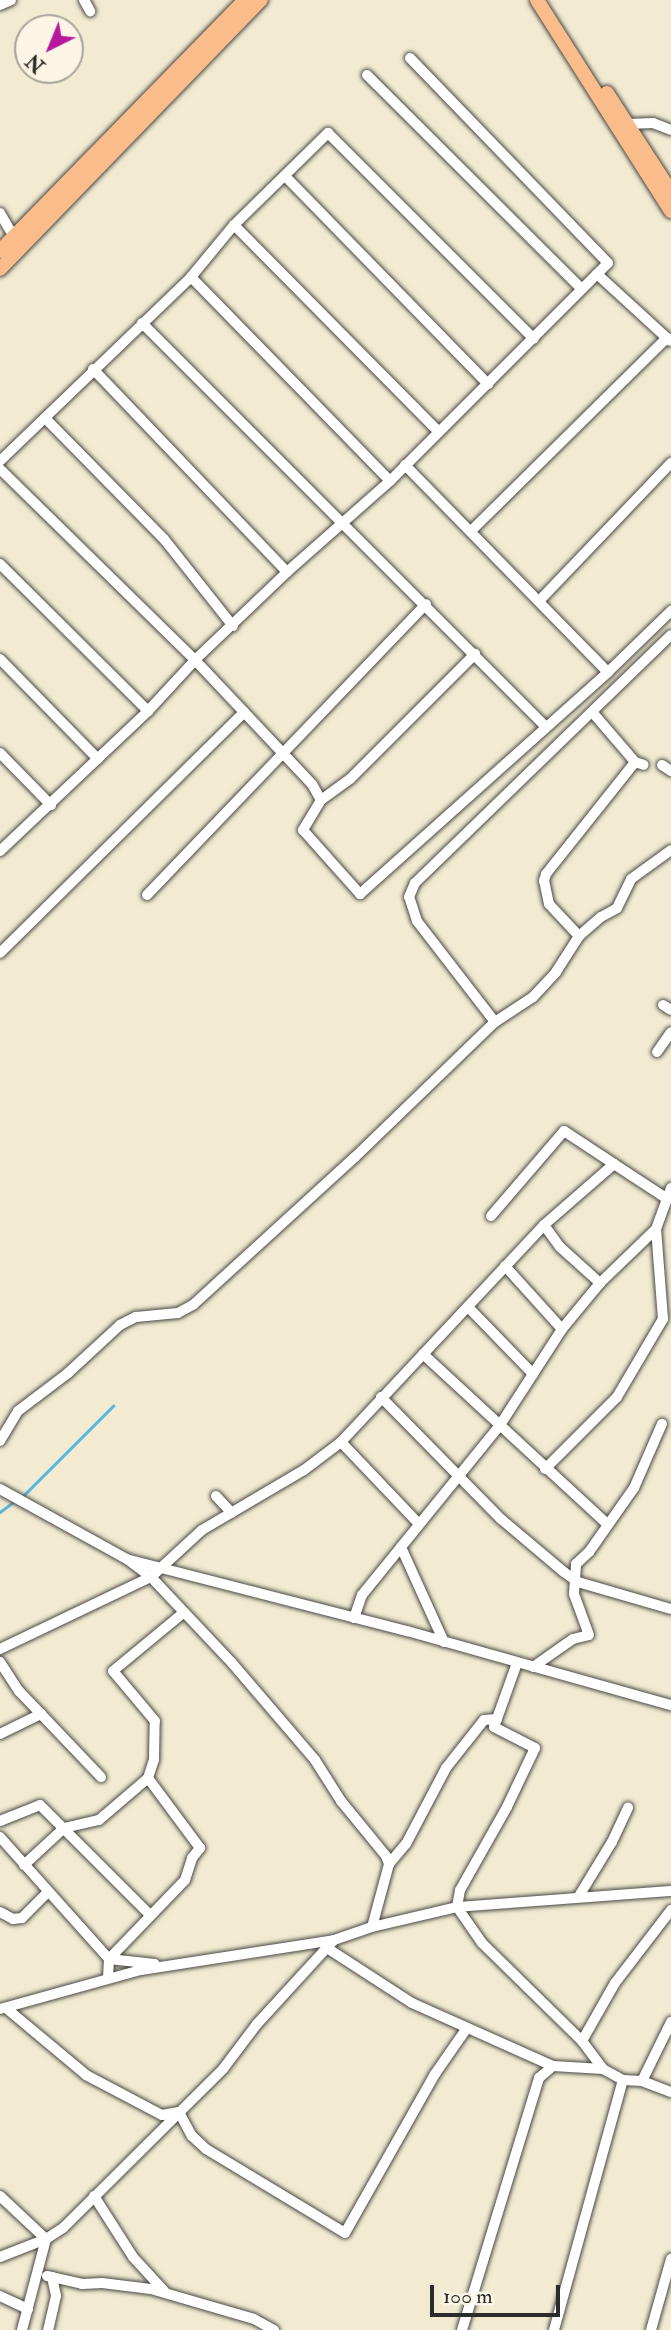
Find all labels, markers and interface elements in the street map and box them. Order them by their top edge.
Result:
north arrow [14,14,84,84]
text: N [22,48,50,77]
scale bar [433,2270,562,2314]
text: 100 m [443,2283,493,2310]

